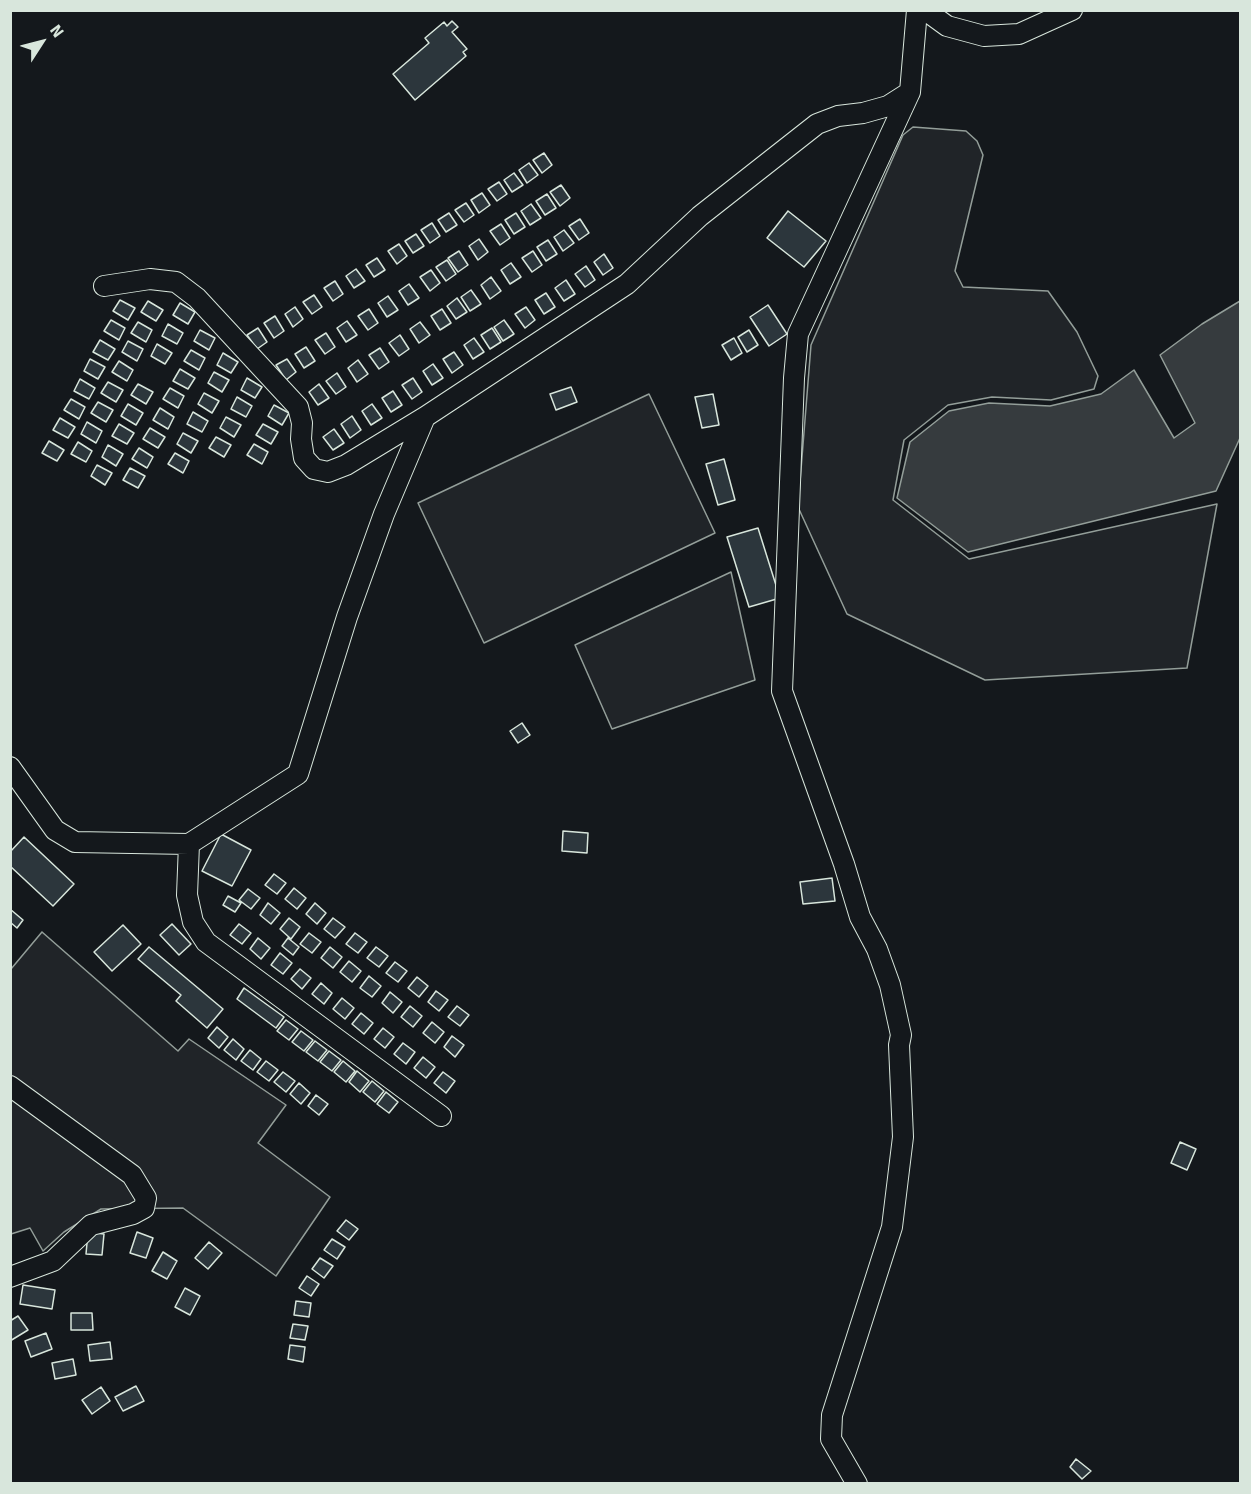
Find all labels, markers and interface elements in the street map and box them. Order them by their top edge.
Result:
north arrow [12,12,72,72]
text: N [45,21,68,42]

